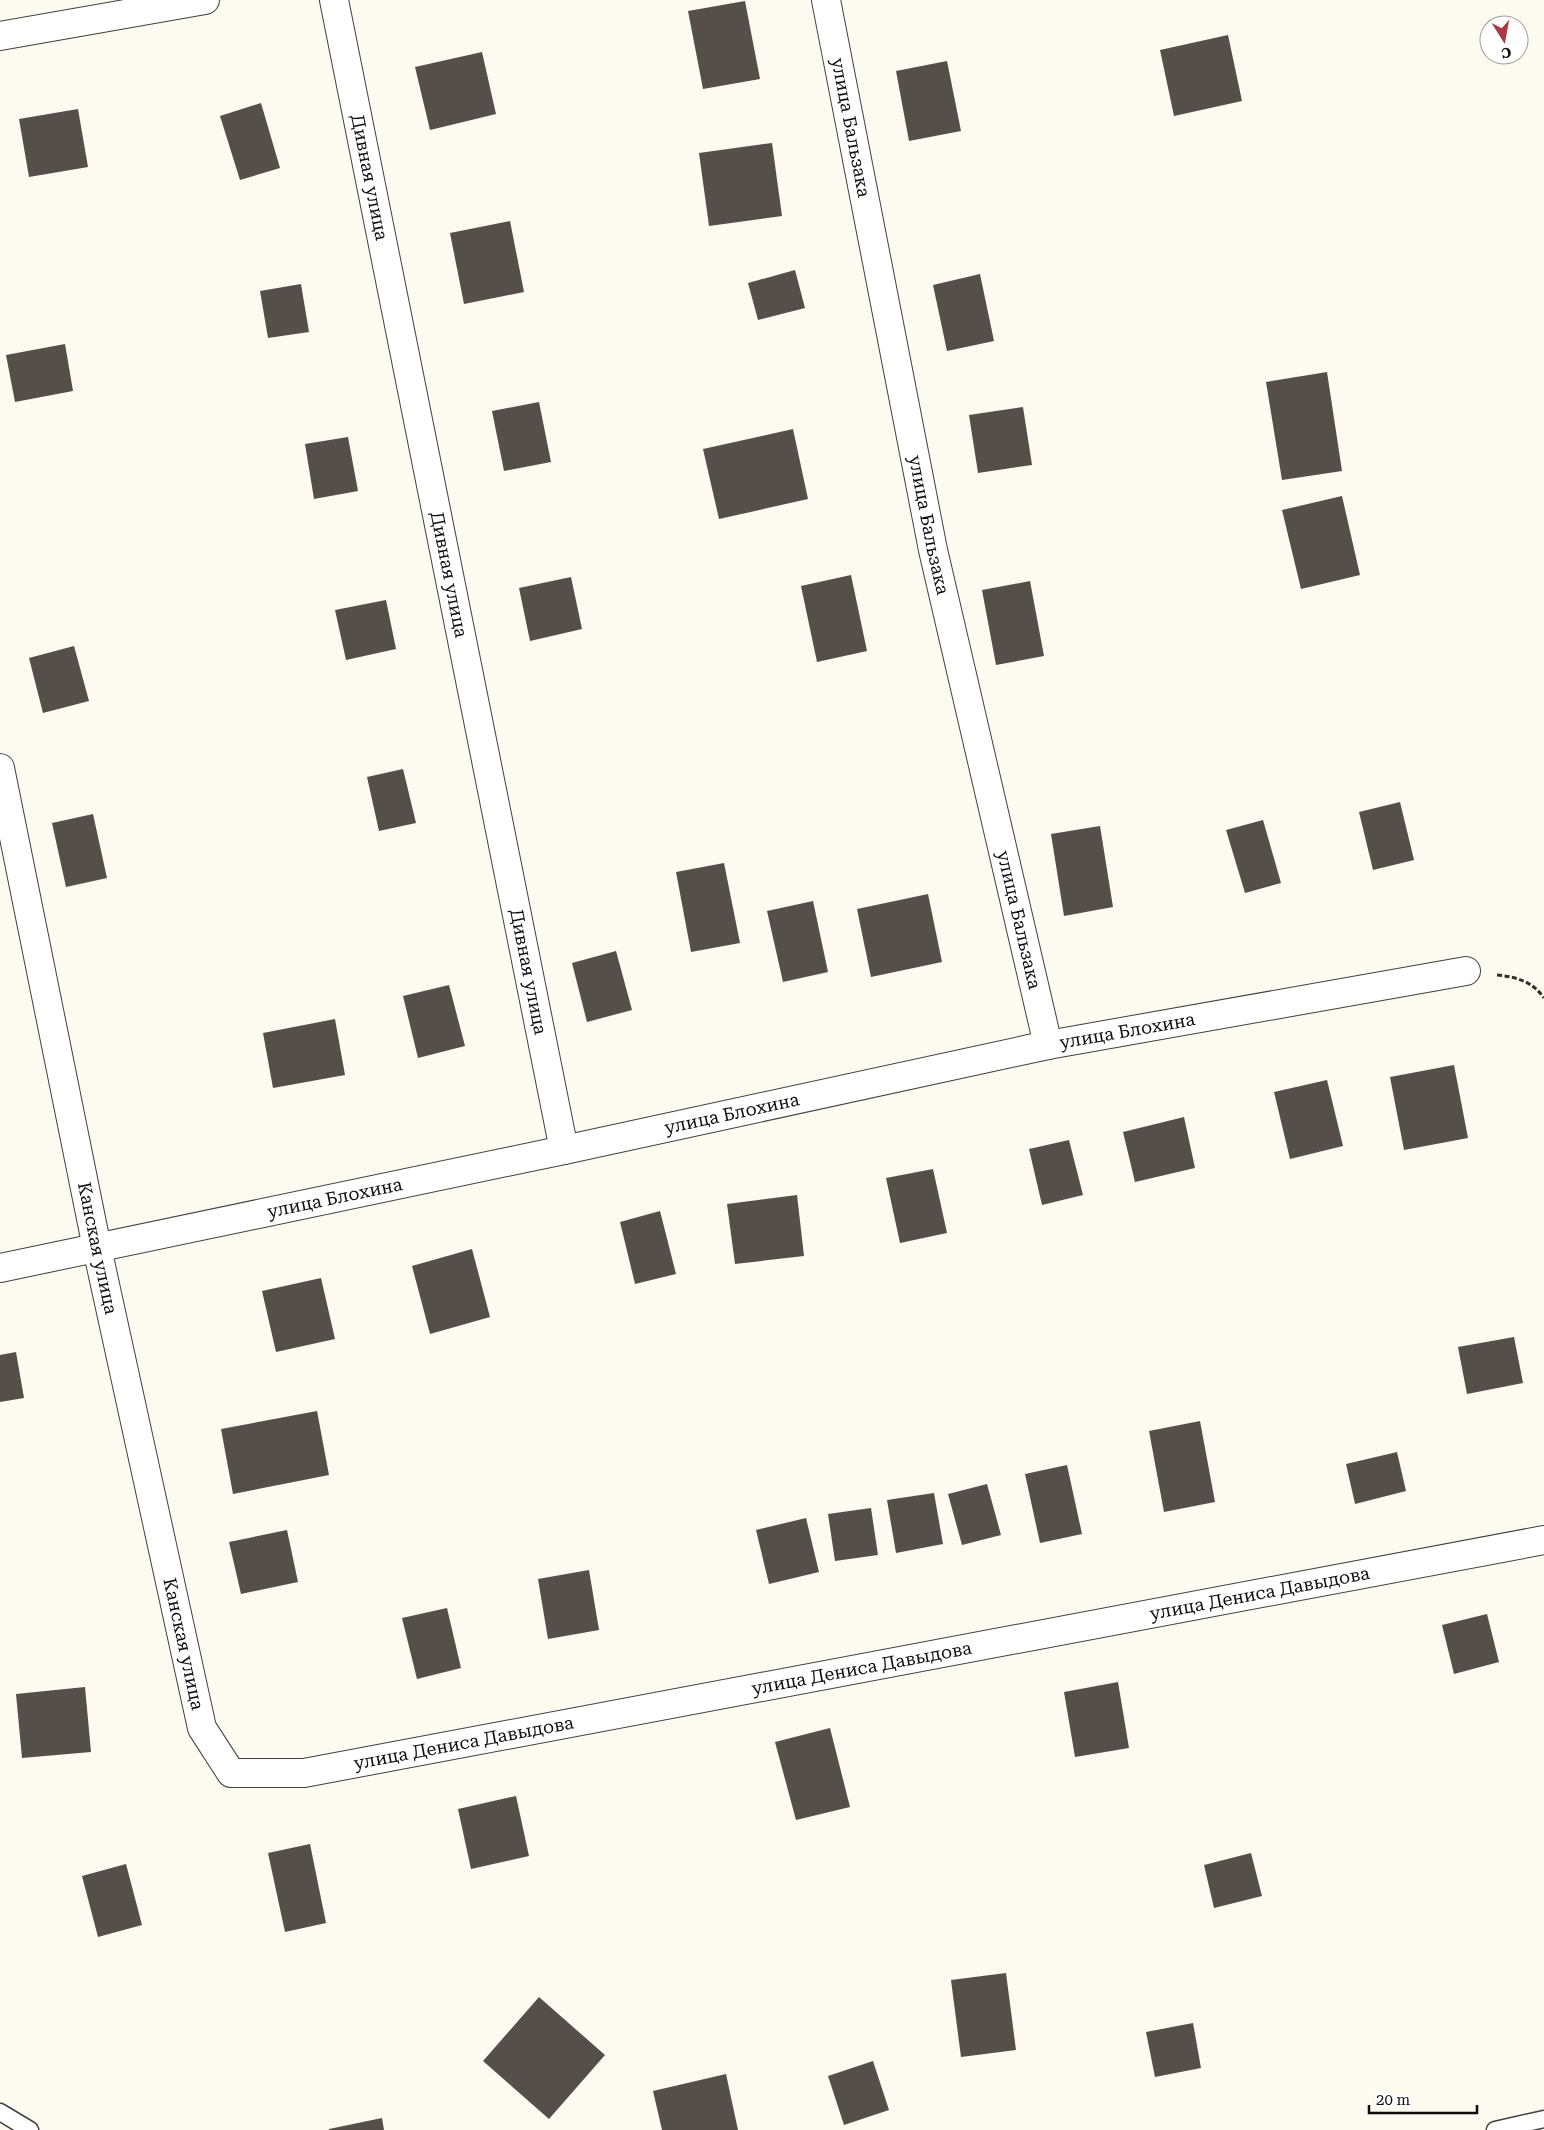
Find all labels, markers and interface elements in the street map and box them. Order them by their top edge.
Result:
north arrow [1479,15,1529,65]
text: С [1500,44,1513,62]
street label: улица Бальзака [827,56,875,199]
street label: Дивная улица [347,113,393,242]
street label: улица Бальзака [905,453,954,597]
street label: Дивная улица [427,510,472,640]
street label: улица Бальзака [993,848,1046,991]
street label: Дивная улица [506,907,552,1037]
street label: улица Блохина [1058,1008,1197,1053]
street label: улица Блохина [662,1088,801,1138]
street label: улица Блохина [265,1173,404,1222]
street label: Канская улица [74,1180,122,1316]
street label: улица Дениса Давыдова [1148,1562,1372,1624]
street label: Канская улица [159,1576,209,1712]
street label: улица Дениса Давыдова [750,1637,974,1699]
street label: улица Дениса Давыдова [352,1712,575,1773]
scale bar [1369,2082,1476,2114]
text: 20 m [1376,2091,1411,2109]

